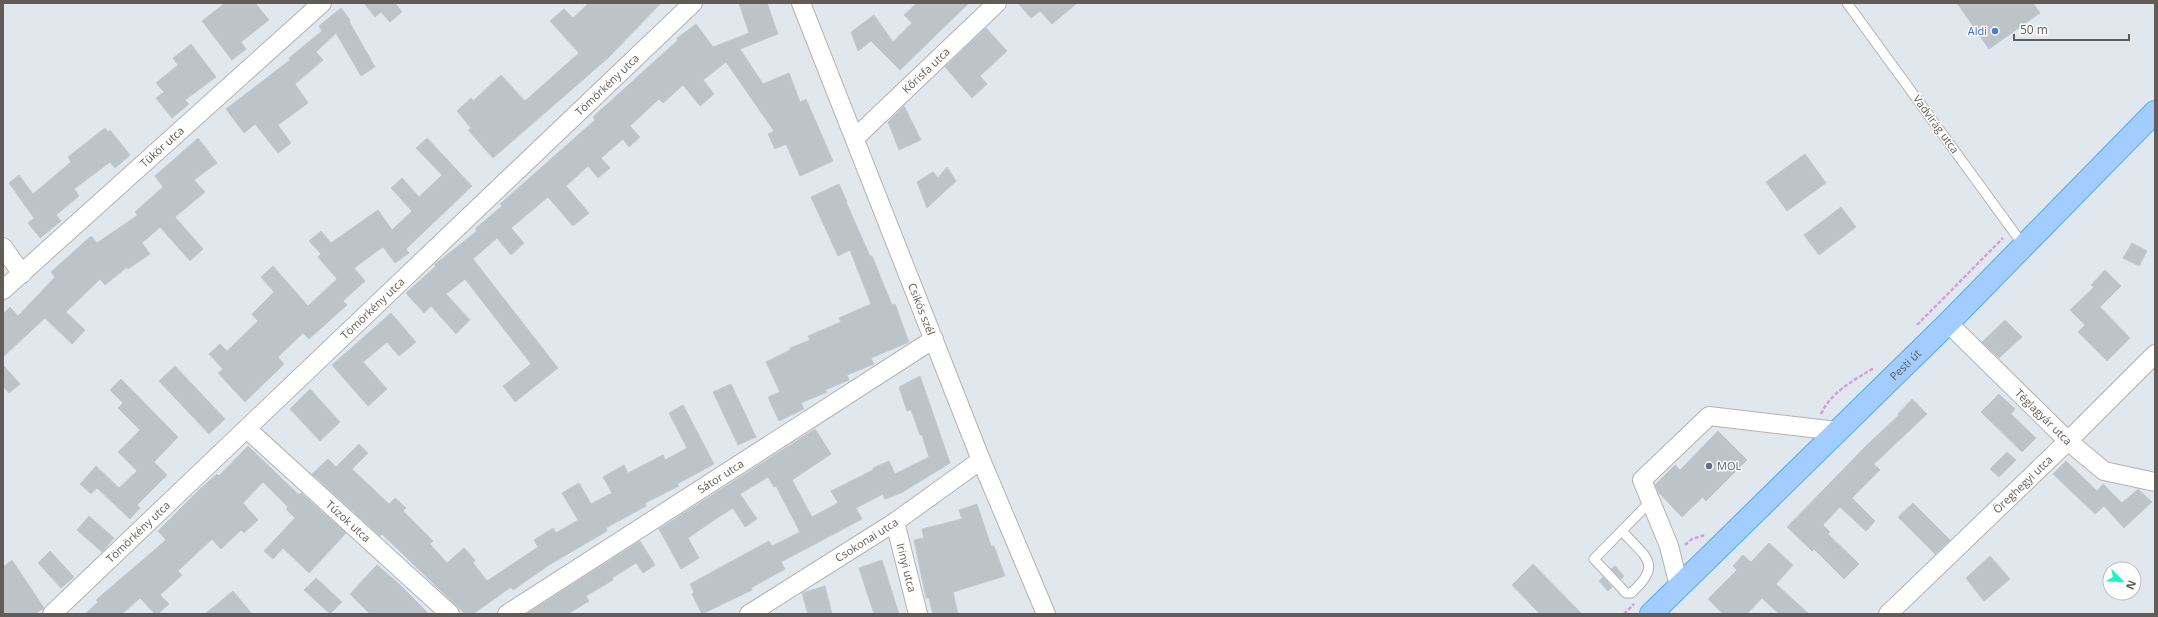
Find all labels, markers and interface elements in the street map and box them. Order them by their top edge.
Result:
scale bar [2014,16,2129,42]
text: 50 m [2020,21,2048,38]
place label: Aldi [1968,23,1987,38]
marker: Aldi [1990,26,2000,36]
street label: Kőrisfa utca [899,44,953,96]
street label: Tömörkény utca [572,50,642,119]
street label: Vadvirág utca [1910,91,1963,156]
street label: Tükör utca [136,123,187,170]
street label: Tömörkény utca [337,274,408,342]
street label: Csikós szél [905,281,939,337]
street label: Pesti út [1886,346,1924,383]
street label: Téglagyár utca [2012,385,2076,448]
street label: Öreghegyi utca [1989,452,2056,516]
street label: Sátor utca [694,456,746,496]
place label: MOL [1717,458,1741,473]
marker: MOL [1704,461,1714,471]
street label: Tömörkény utca [103,497,173,566]
street label: Túzok utca [323,497,374,545]
street label: Csokonai utca [832,514,901,565]
street label: Irinyi utca [894,541,920,594]
north arrow [2102,561,2142,601]
text: N [2123,578,2140,592]

